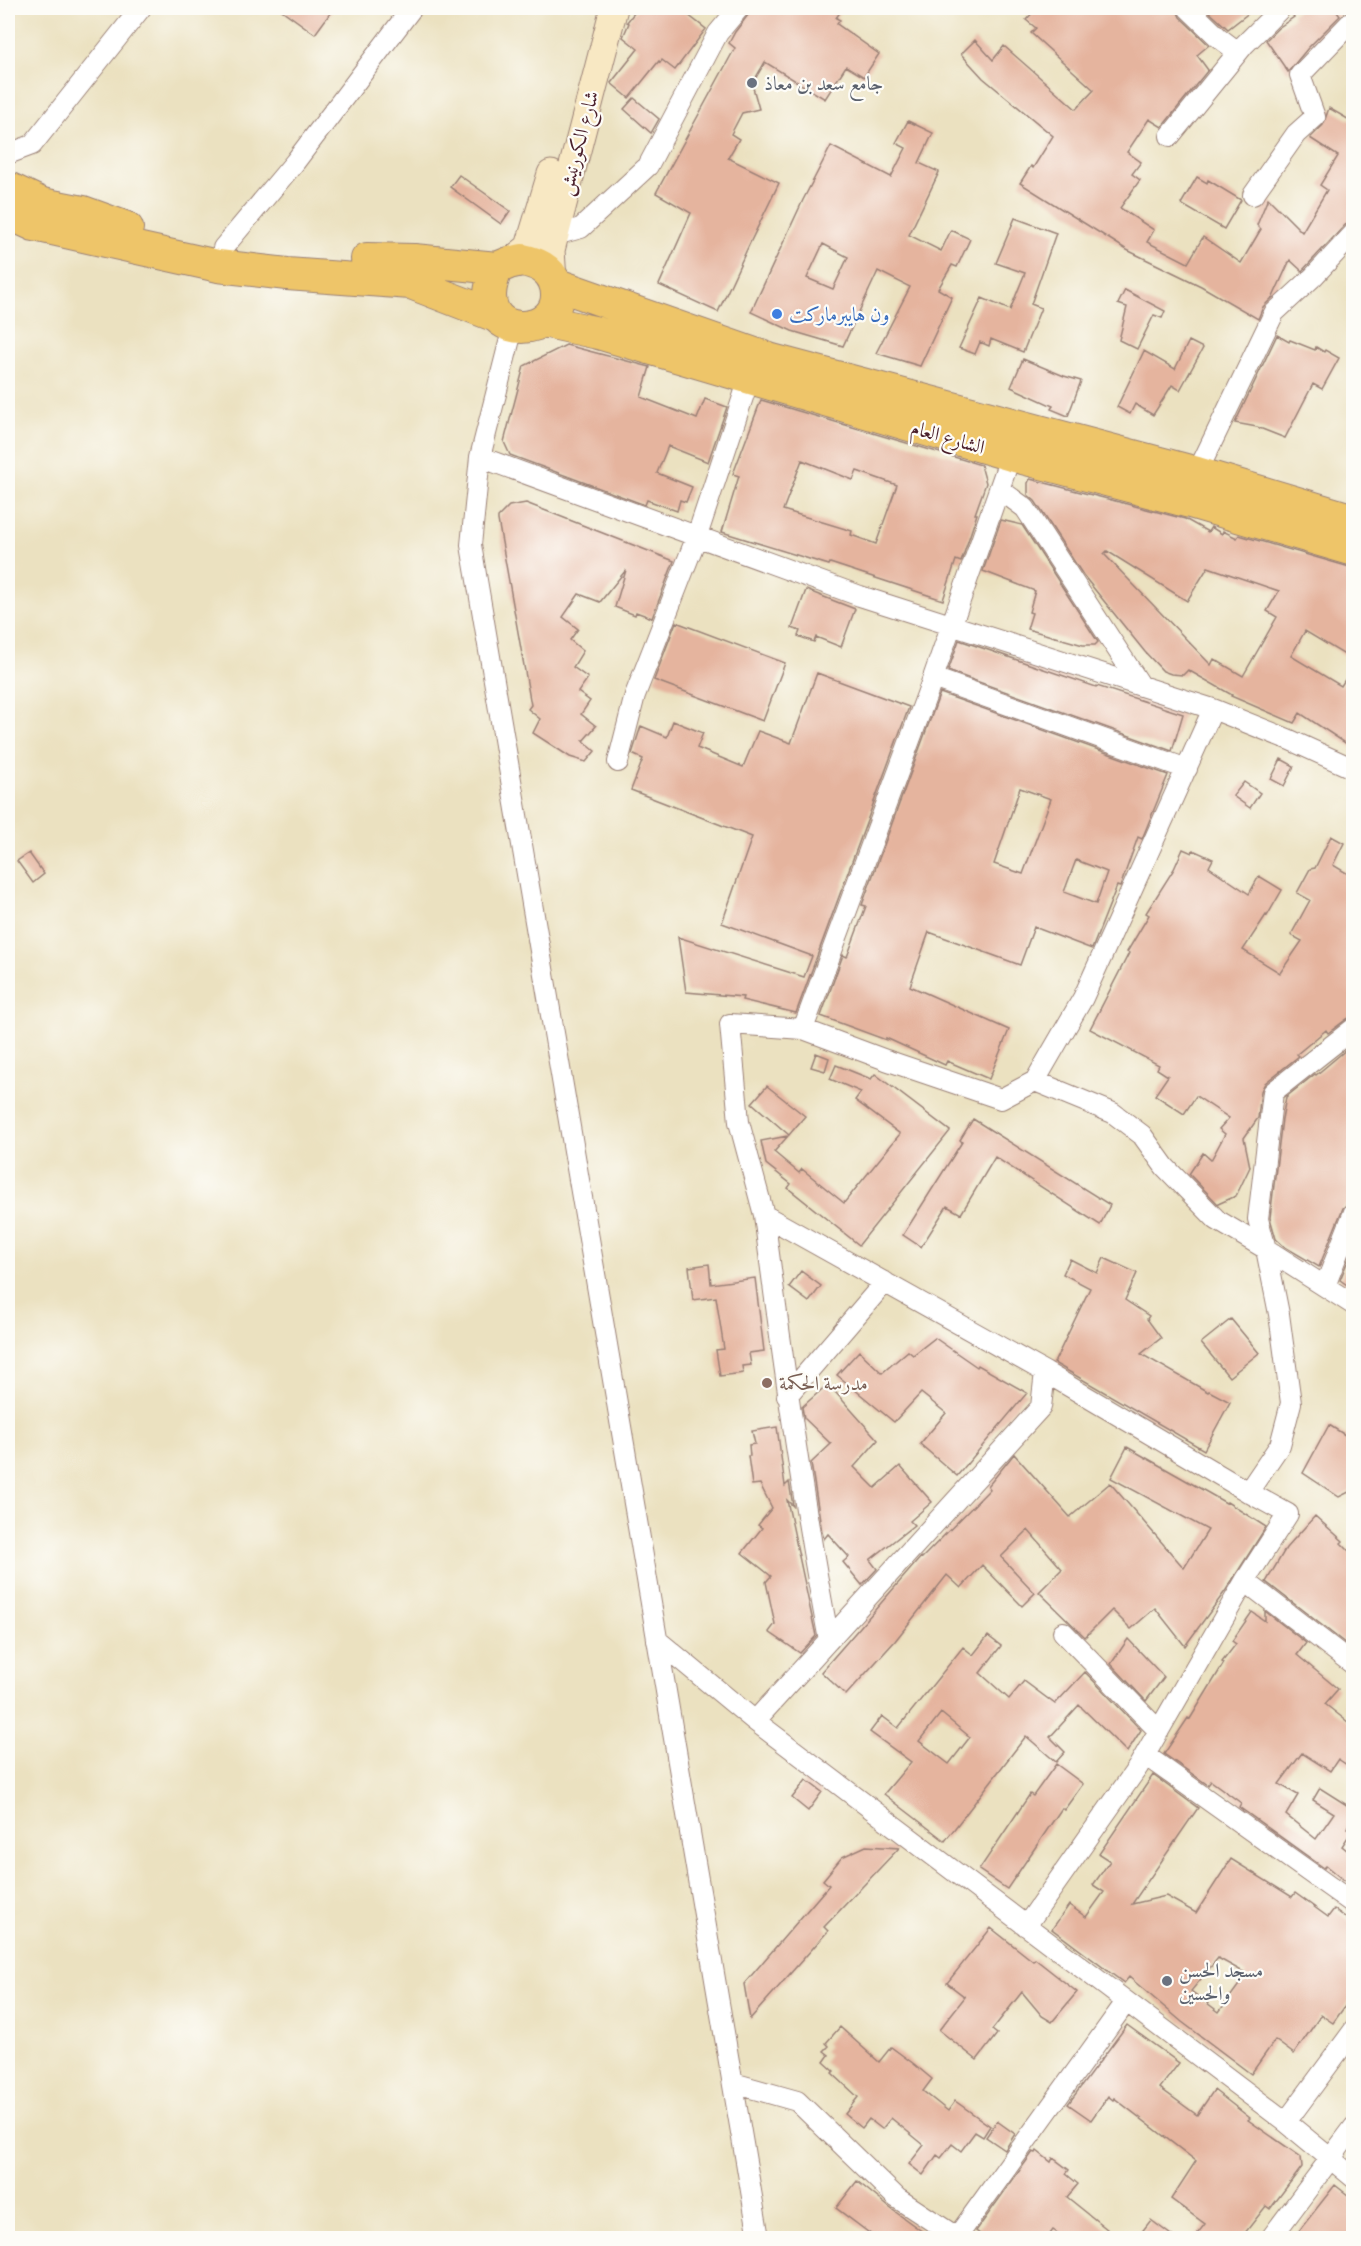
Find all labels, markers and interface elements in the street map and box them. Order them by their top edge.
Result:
place label: جامع سعد بن معاذ [764,68,883,101]
marker: جامع سعد بن معاذ [745,76,759,90]
street label: شارع الكورنيش [550,87,609,199]
place label: ون هايبرماركت [789,299,890,328]
marker: ون هايبرماركت [770,307,784,321]
street label: الشارع العام [907,412,989,465]
place label: مدرسة الحكمة [779,1368,868,1397]
marker: مدرسة الحكمة [760,1376,774,1390]
place label: مسجد الحسن والحسين [1179,1955,1263,2007]
marker: مسجد الحسن والحسين [1160,1974,1174,1988]

